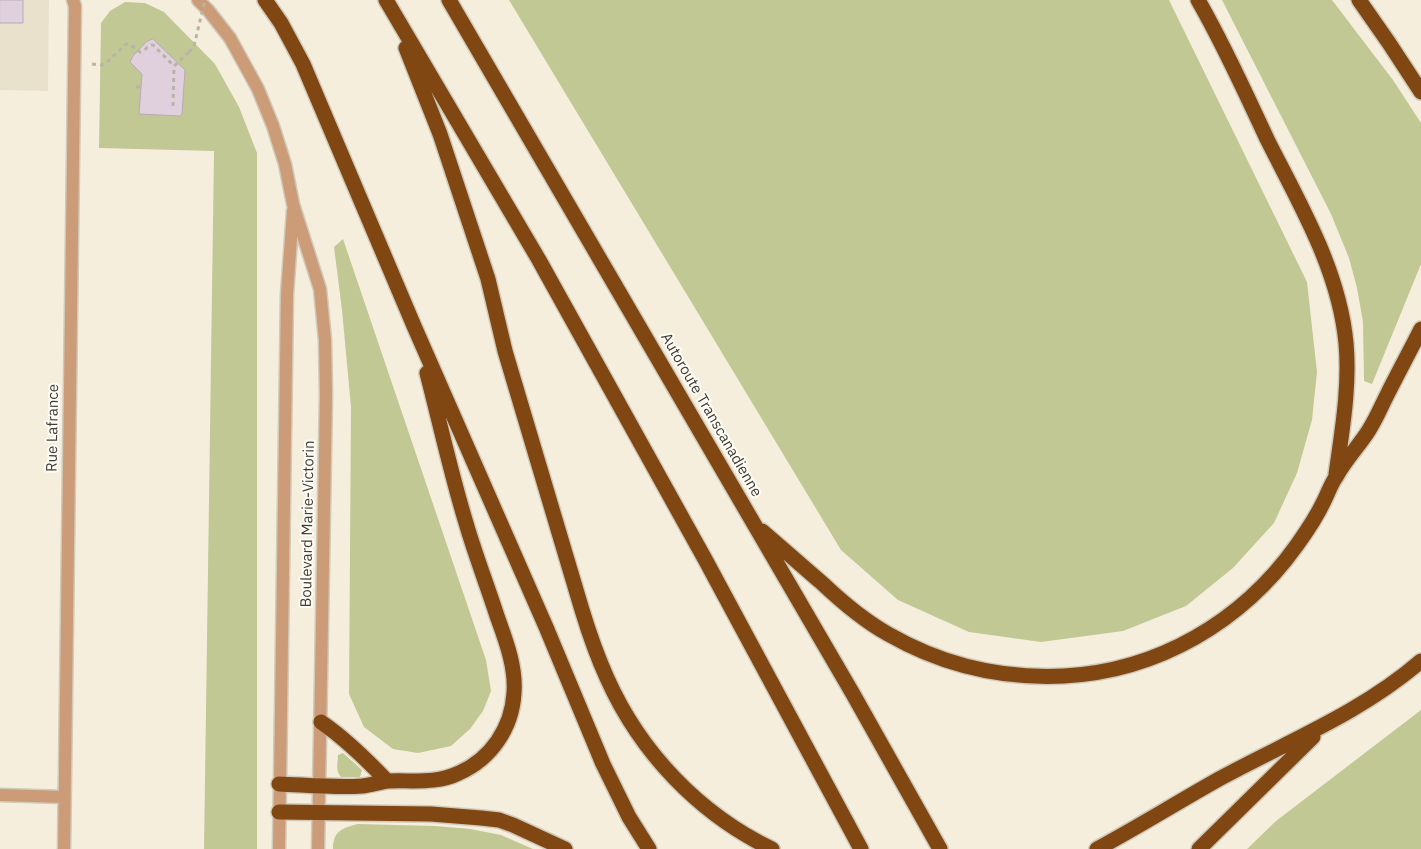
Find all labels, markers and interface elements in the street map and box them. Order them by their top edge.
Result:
street label: Autoroute Transcanadienne [657,330,765,500]
street label: Rue Lafrance [43,384,63,472]
street label: Boulevard Marie-Victorin [298,440,318,608]

